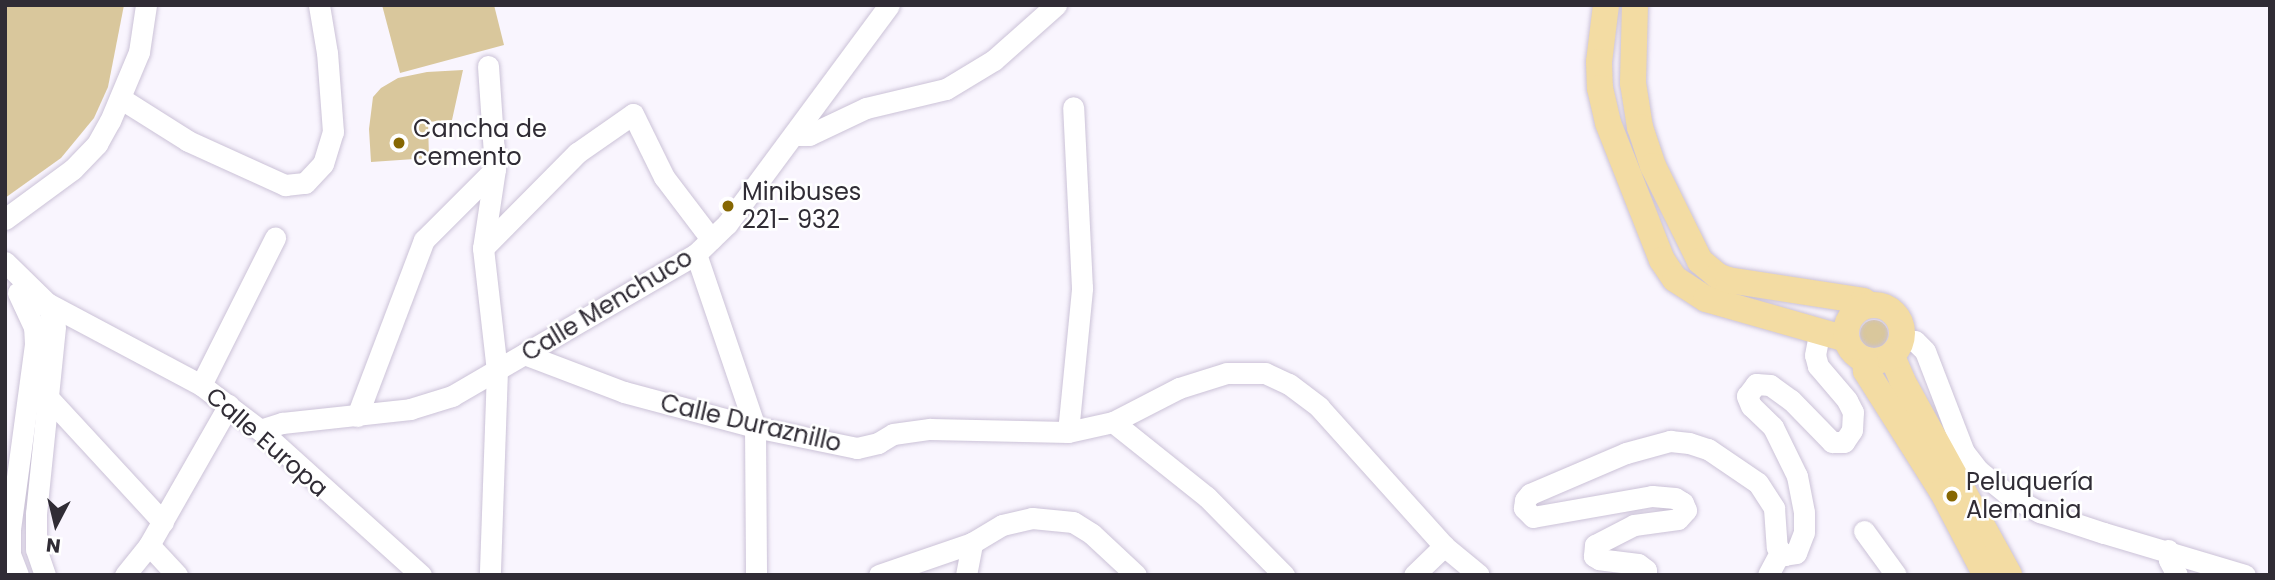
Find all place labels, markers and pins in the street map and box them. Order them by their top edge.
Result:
place label: Cancha de cemento [413,115,547,171]
marker: Cancha de cemento [391,135,407,151]
place label: Minibuses 221- 932 [742,178,861,234]
marker: Minibuses 221- 932 [720,198,736,214]
place label: Peluquería Alemania [1966,468,2094,524]
marker: Peluquería Alemania [1944,488,1960,504]

